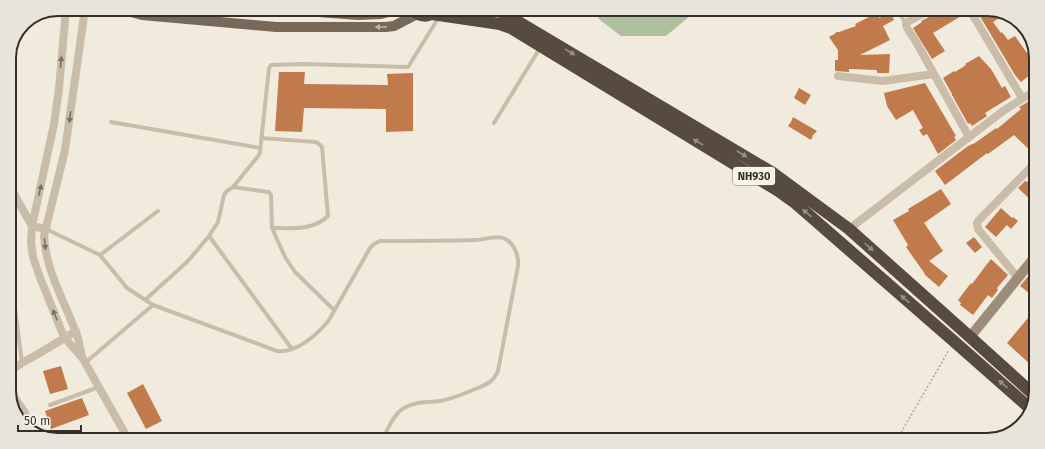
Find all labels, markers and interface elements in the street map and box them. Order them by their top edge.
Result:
one-way arrow [374,24,387,30]
one-way arrow [564,48,576,55]
one-way arrow [58,56,64,68]
one-way arrow [67,111,73,123]
one-way arrow [692,139,704,146]
one-way arrow [737,150,747,158]
road number: NH930 [733,167,775,185]
one-way arrow [37,184,43,196]
one-way arrow [802,209,812,218]
one-way arrow [41,238,48,250]
one-way arrow [864,243,874,252]
one-way arrow [900,294,910,303]
one-way arrow [52,310,58,321]
one-way arrow [997,380,1008,389]
scale bar [18,407,81,433]
text: 50 m [24,414,50,428]

